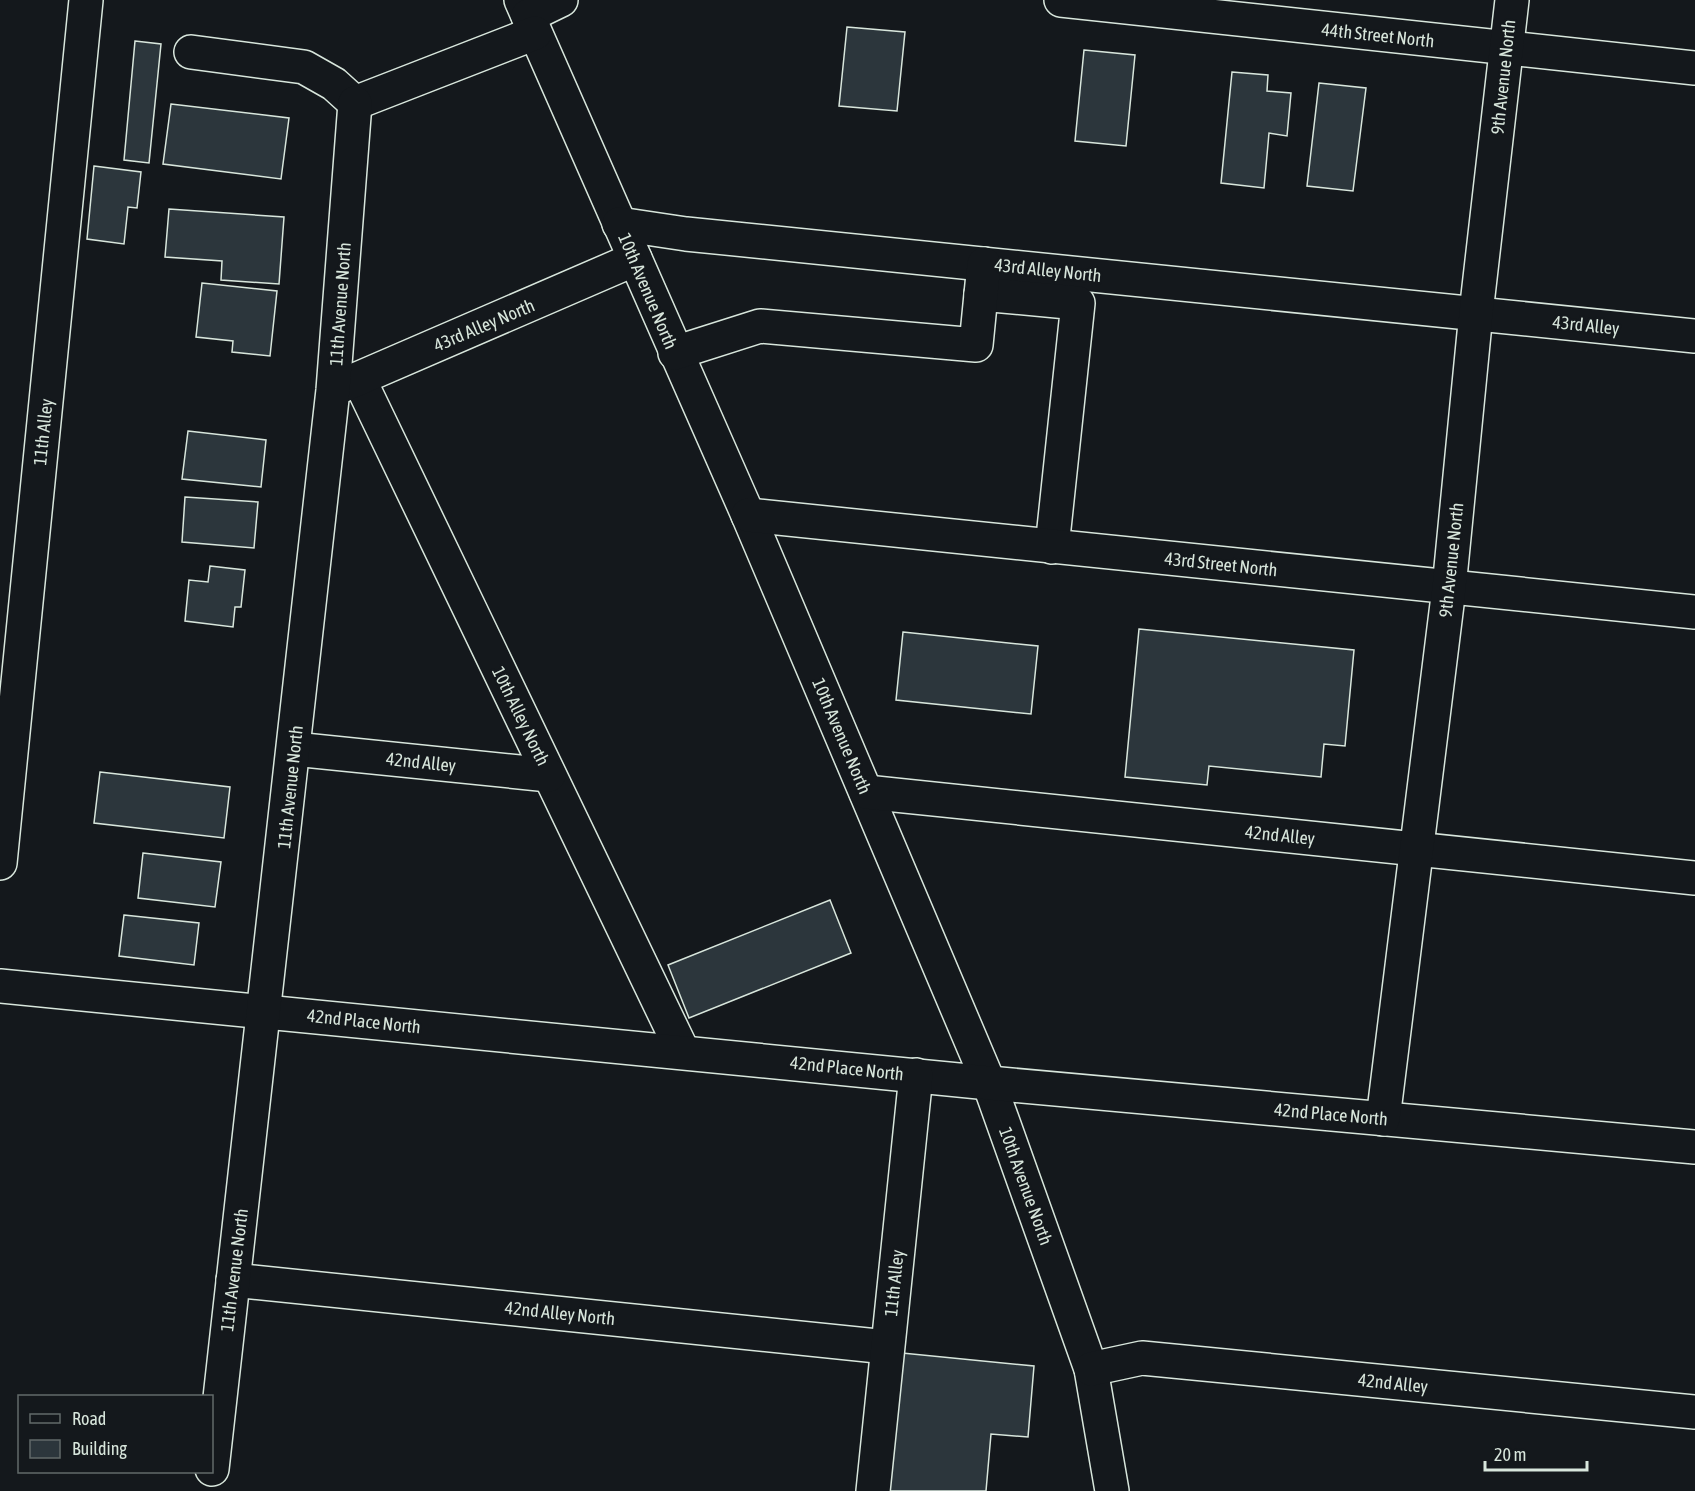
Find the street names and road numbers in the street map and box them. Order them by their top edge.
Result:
street label: 44th Street North [1321,19,1435,51]
street label: 9th Avenue North [1487,19,1519,135]
street label: 10th Avenue North [614,230,682,352]
street label: 11th Avenue North [325,242,355,366]
street label: 43rd Alley North [993,254,1103,286]
street label: 43rd Alley North [430,294,538,356]
street label: 43rd Alley [1552,311,1620,339]
street label: 11th Alley [29,398,57,466]
street label: 9th Avenue North [1435,502,1467,618]
street label: 43rd Street North [1164,548,1278,580]
street label: 10th Alley North [488,663,554,769]
street label: 10th Avenue North [808,675,876,797]
street label: 11th Avenue North [273,724,307,850]
street label: 42nd Alley [385,748,457,776]
street label: 42nd Alley [1244,821,1316,849]
street label: 42nd Place North [306,1005,422,1037]
street label: 42nd Place North [789,1052,905,1084]
street label: 42nd Place North [1273,1099,1389,1129]
street label: 10th Avenue North [995,1124,1057,1248]
street label: 11th Avenue North [216,1207,252,1333]
street label: 11th Alley [880,1249,908,1317]
street label: 42nd Alley North [504,1297,616,1329]
street label: 42nd Alley [1357,1369,1429,1397]

